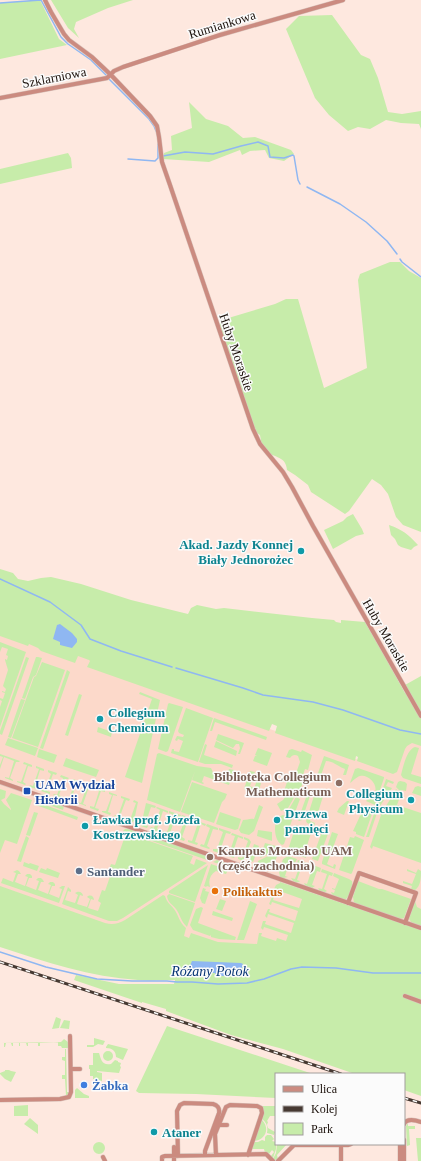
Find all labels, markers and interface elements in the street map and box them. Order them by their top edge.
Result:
street label: Rumiankowa [187,7,258,42]
street label: Szklarniowa [21,64,88,91]
street label: Huby Moraskie [216,311,257,393]
place label: Akad. Jazdy Konnej Biały Jednorożec [179,537,293,567]
marker: Akad. Jazdy Konnej Biały Jednorożec [296,546,306,556]
street label: Huby Moraskie [360,596,413,674]
place label: Collegium Chemicum [108,705,169,735]
marker: Collegium Chemicum [95,714,105,724]
place label: Biblioteka Collegium Mathematicum [214,769,331,799]
place label: UAM Wydział Historii [35,777,115,807]
marker: Biblioteka Collegium Mathematicum [334,778,344,788]
marker: UAM Wydział Historii [22,786,32,796]
place label: Collegium Physicum [346,786,403,816]
marker: Collegium Physicum [406,795,416,805]
place label: Drzewa pamięci [285,806,329,836]
place label: Ławka prof. Józefa Kostrzewskiego [93,812,201,842]
marker: Drzewa pamięci [272,815,282,825]
marker: Ławka prof. Józefa Kostrzewskiego [80,821,90,831]
place label: Kampus Morasko UAM (część zachodnia) [218,843,352,873]
marker: Kampus Morasko UAM (część zachodnia) [205,852,215,862]
place label: Santander [87,864,145,879]
marker: Santander [74,866,84,876]
place label: Polikaktus [223,884,282,899]
marker: Polikaktus [210,886,220,896]
water label: Różany Potok [170,964,249,979]
legend [275,1073,405,1145]
place label: Żabka [92,1078,129,1093]
marker: Żabka [79,1080,89,1090]
text: Ulica [311,1082,338,1096]
text: Kolej [311,1102,338,1116]
text: Park [311,1122,333,1136]
place label: Ataner [162,1125,201,1140]
marker: Ataner [149,1127,159,1137]

